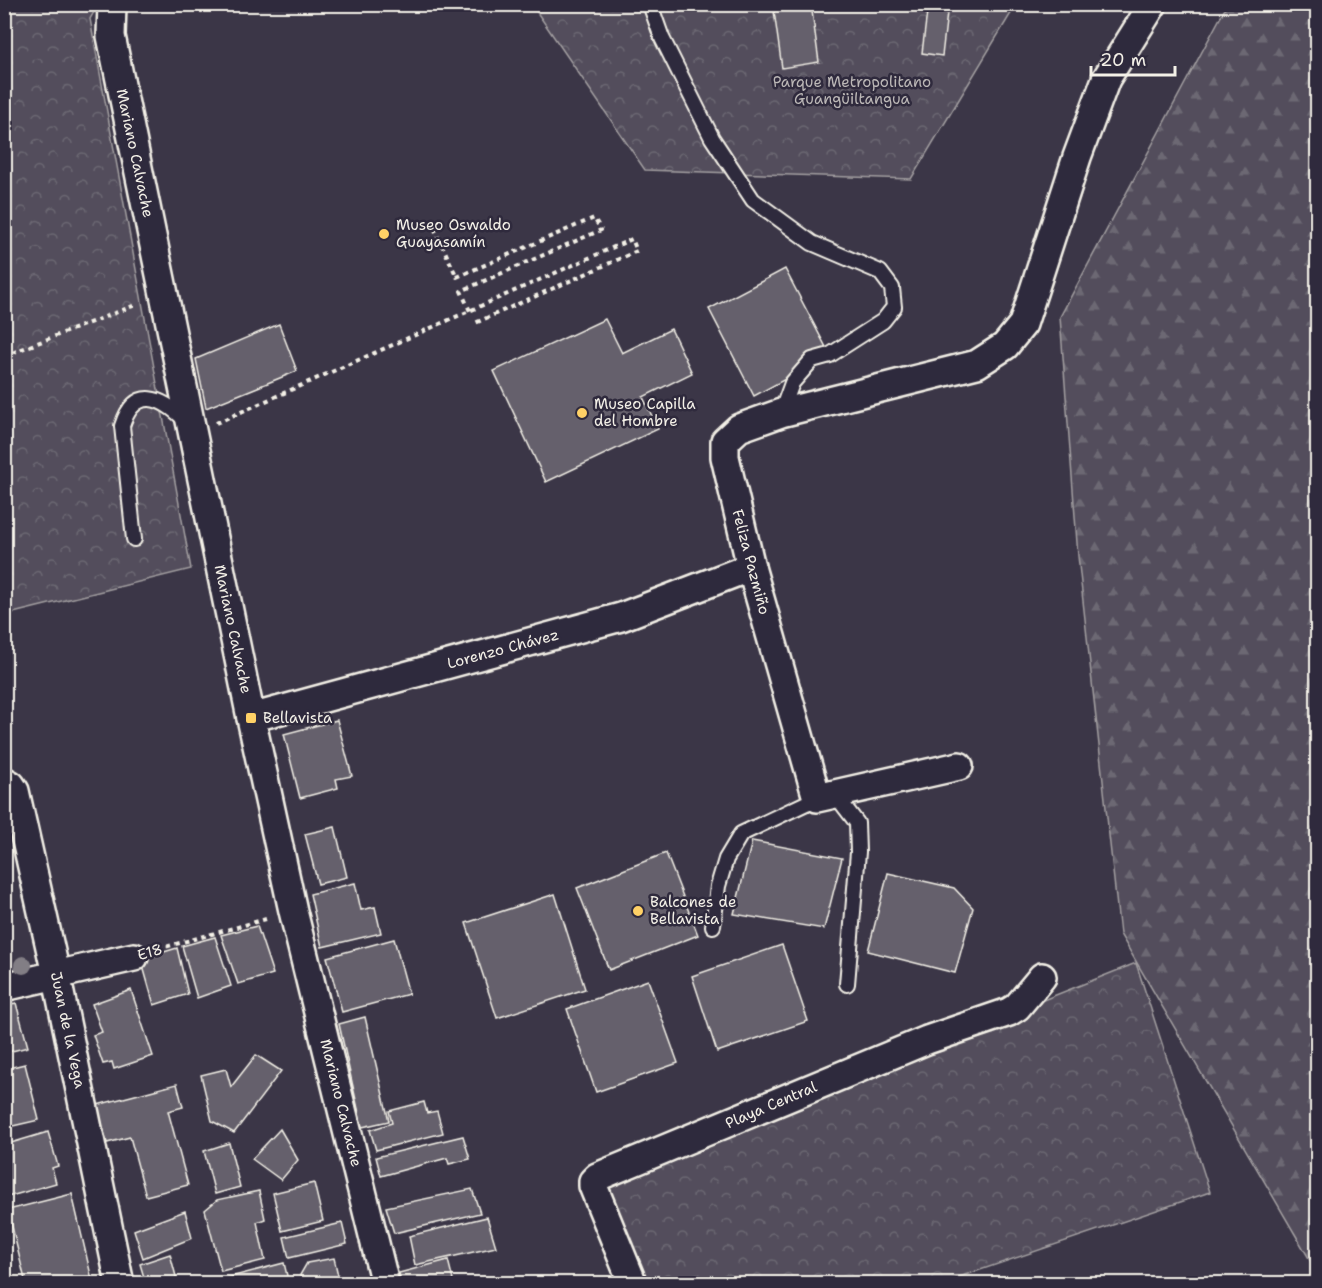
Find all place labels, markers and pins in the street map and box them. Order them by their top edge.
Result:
place label: Museo Oswaldo Guayasamín [396,215,511,252]
marker: Museo Oswaldo Guayasamín [377,227,391,241]
place label: Museo Capilla del Hombre [594,394,696,431]
marker: Museo Capilla del Hombre [575,406,589,420]
place label: Bellavista [263,708,333,728]
marker: Bellavista [244,711,258,725]
place label: Balcones de Bellavista [650,892,737,929]
marker: Balcones de Bellavista [631,904,645,918]

